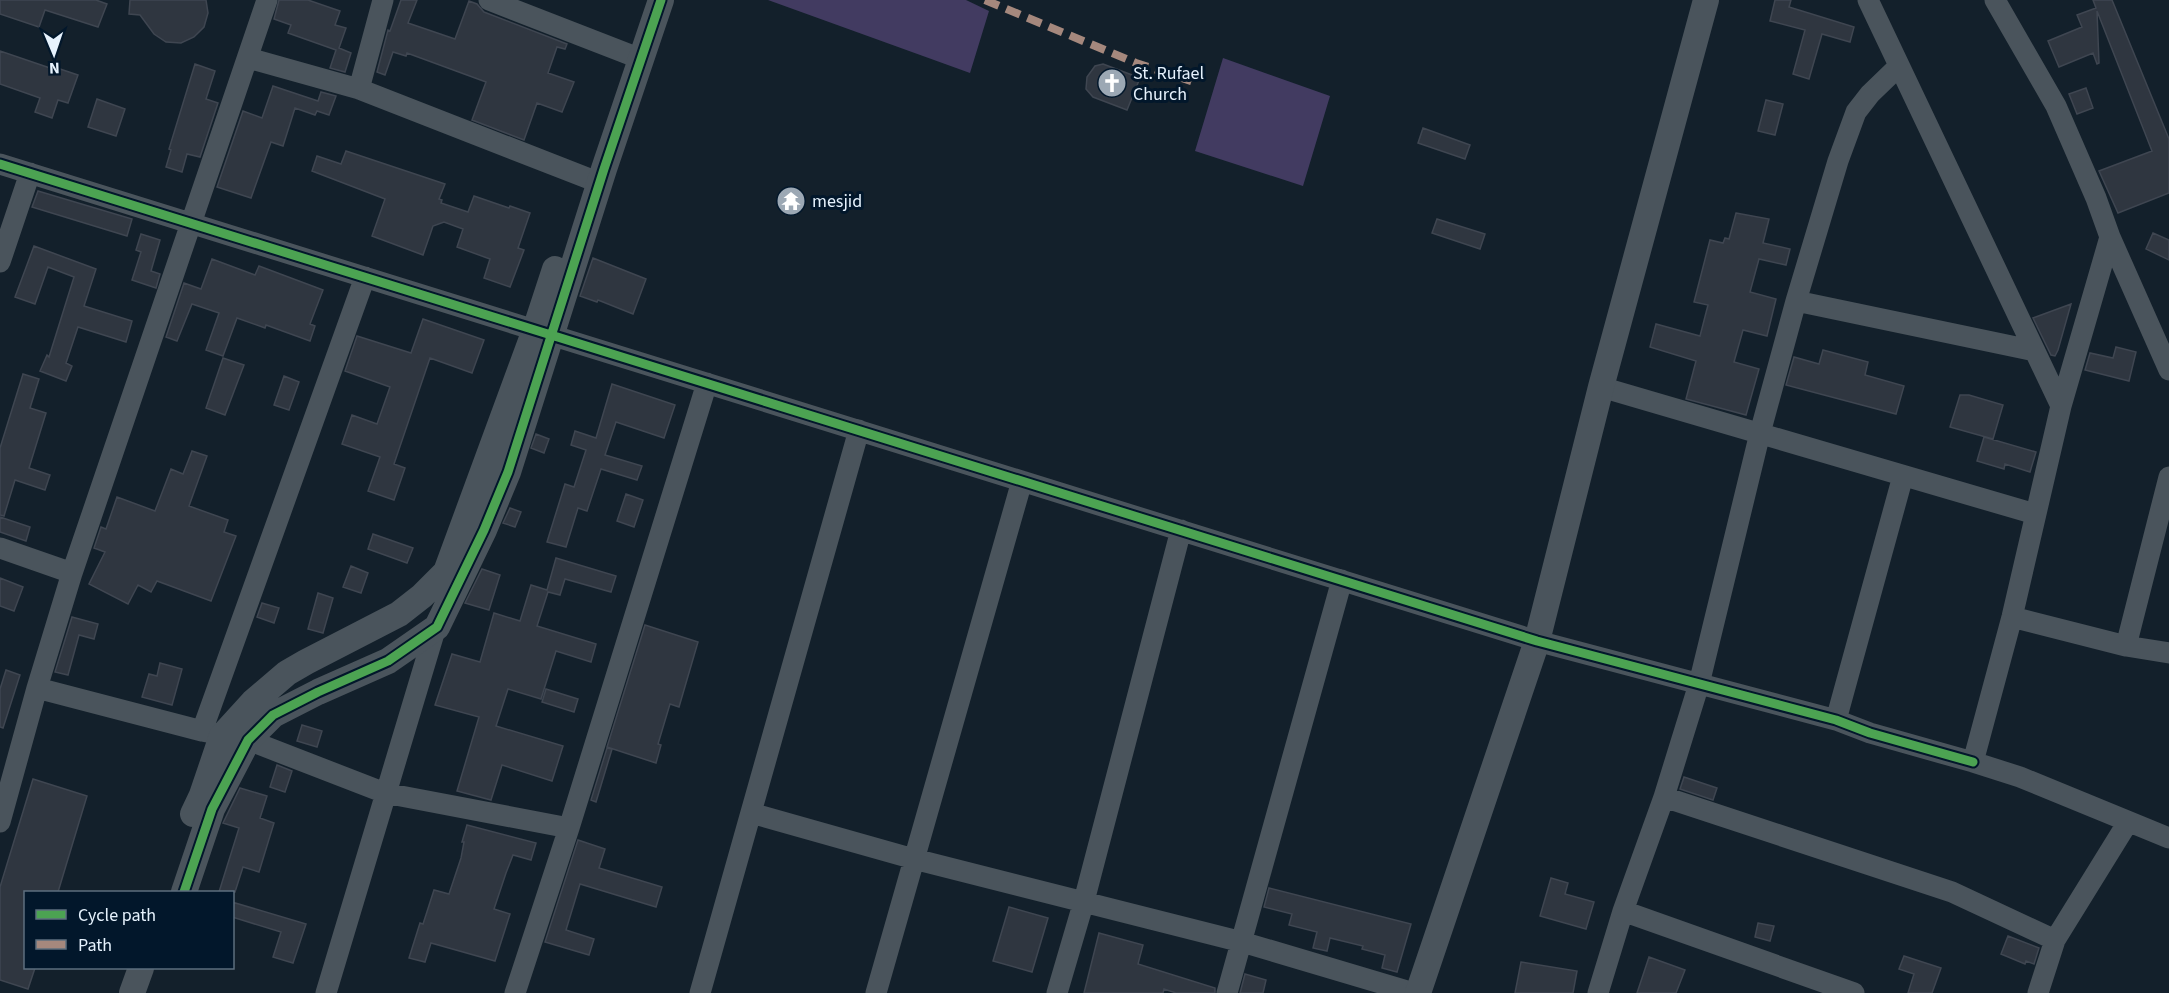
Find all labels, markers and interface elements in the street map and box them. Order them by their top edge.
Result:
north arrow [24,24,84,84]
text: N [49,57,60,79]
place label: St. Rufael Church [1133,61,1204,107]
church icon: St. Rufael Church [1096,67,1128,99]
temple icon: mesjid [775,185,807,217]
place label: mesjid [812,189,862,214]
legend [24,891,234,969]
text: Cycle path [78,903,156,928]
text: Path [78,933,112,958]

